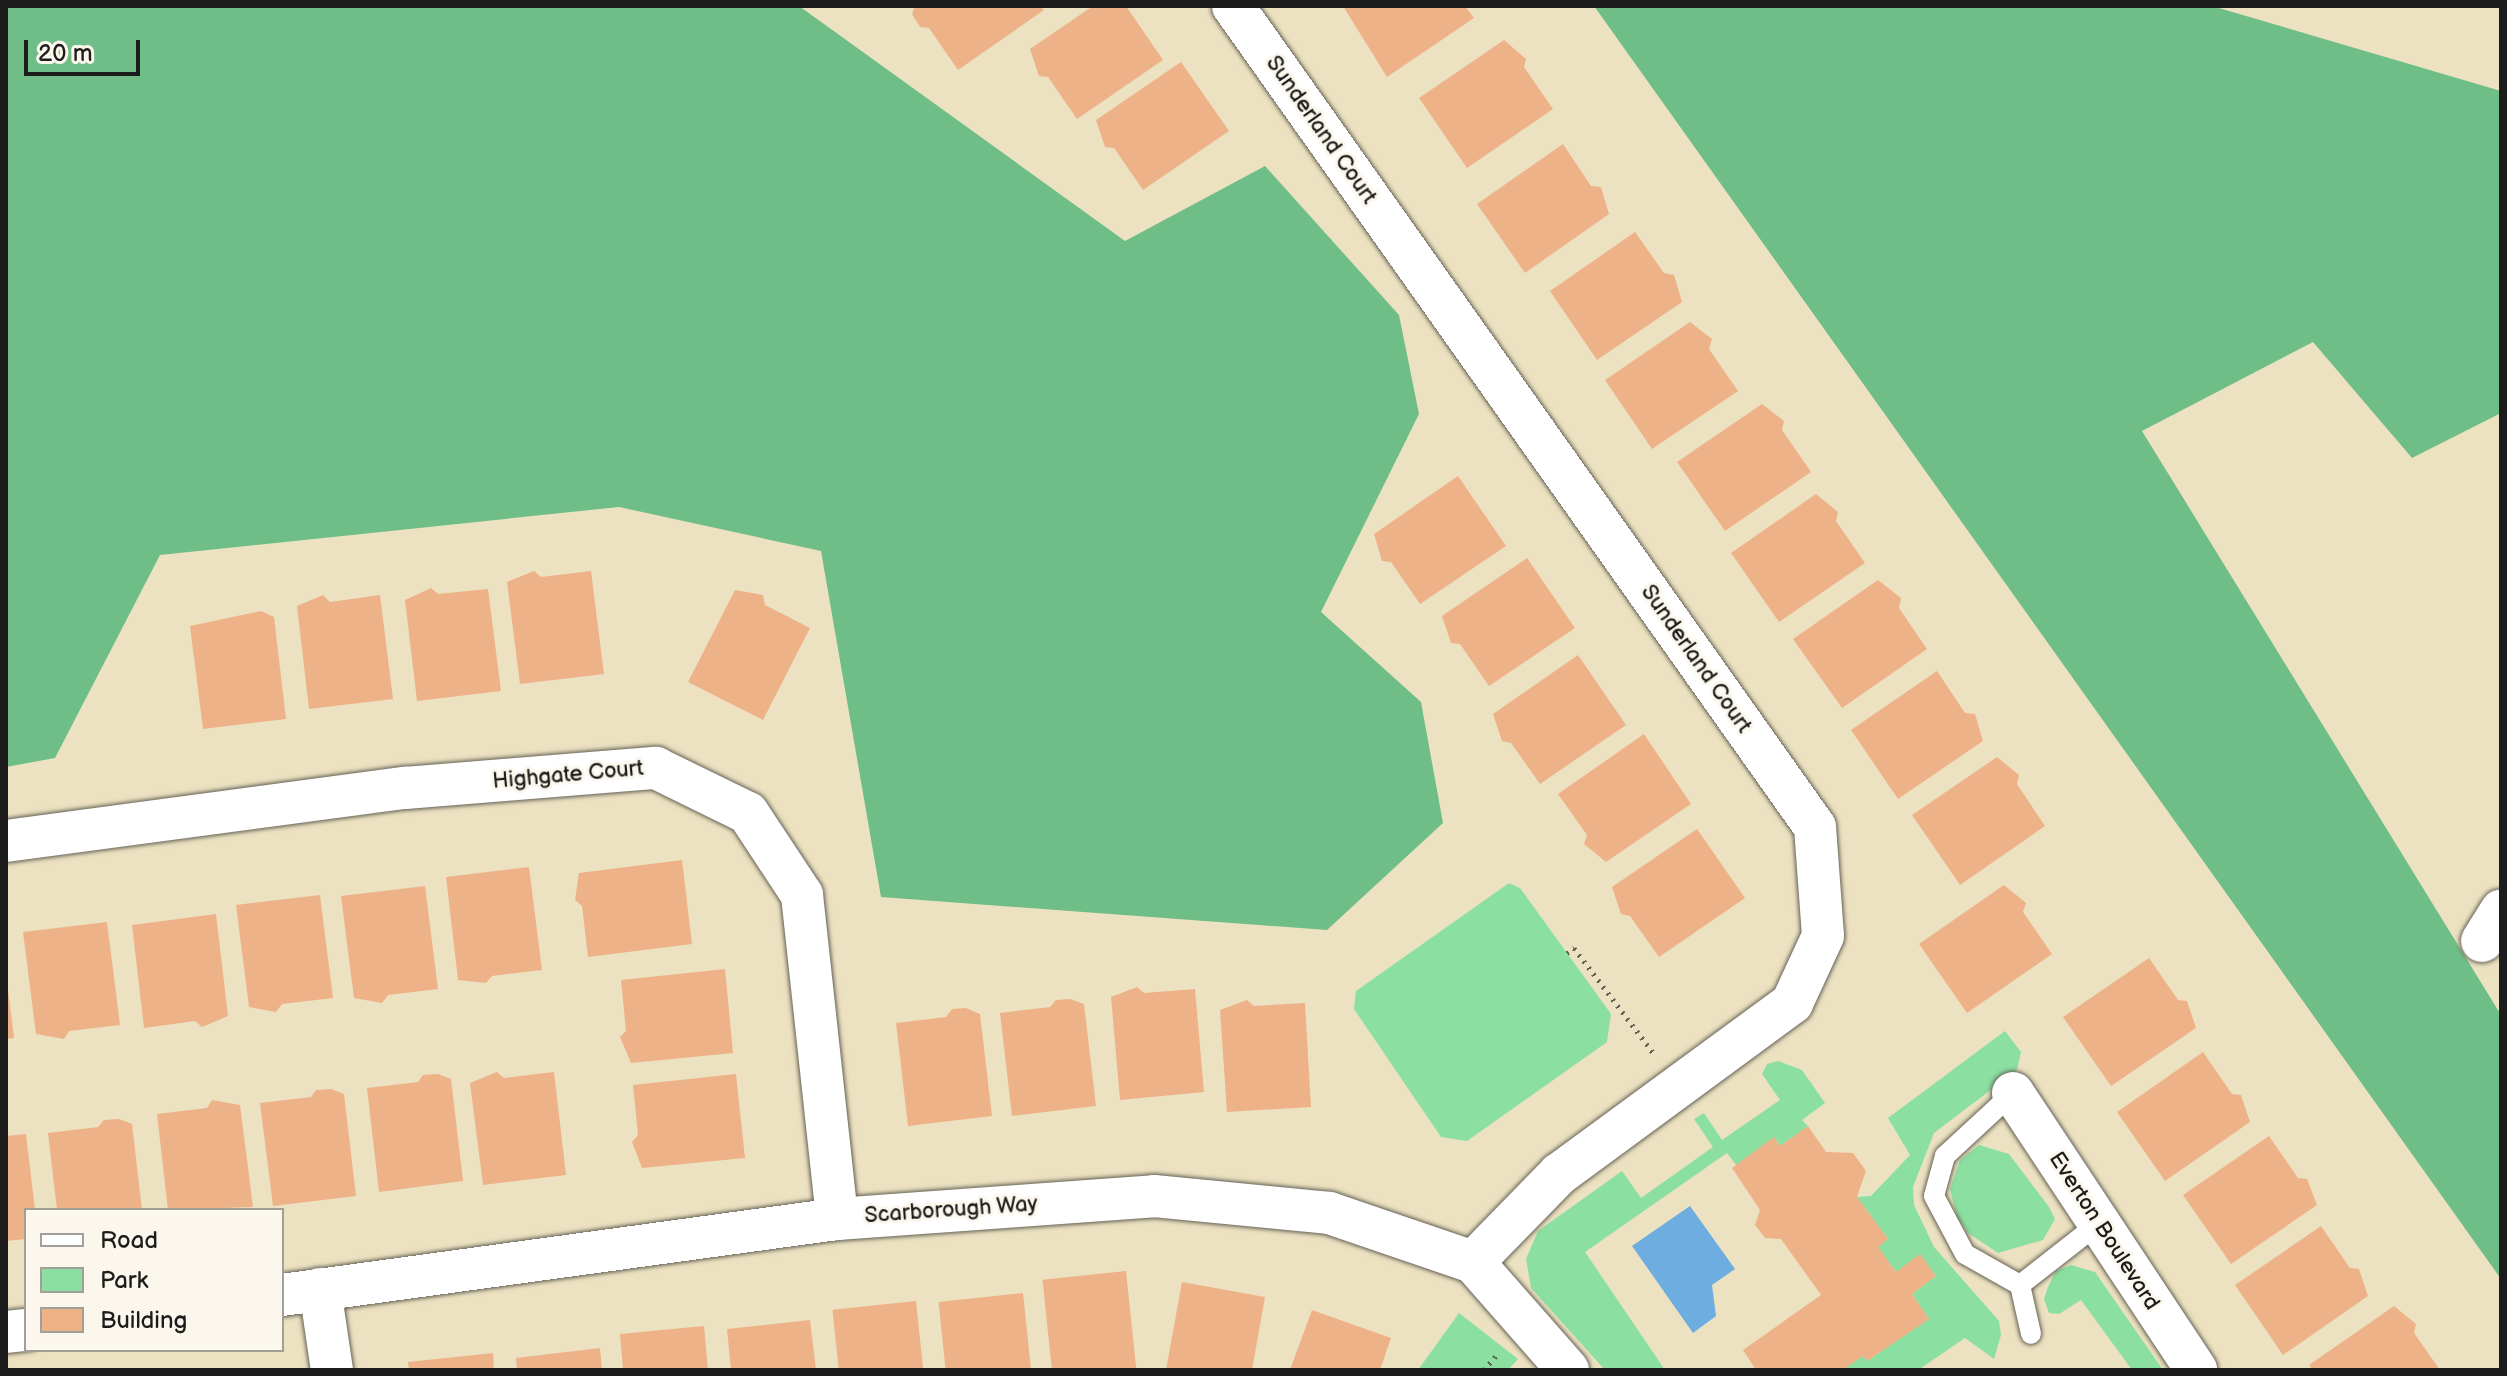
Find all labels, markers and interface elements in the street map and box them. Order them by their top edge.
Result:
scale bar [28,24,144,74]
text: 20 m [38,39,93,68]
street label: Sunderland Court [1260,51,1382,209]
street label: Sunderland Court [1635,580,1757,738]
street label: Highgate Court [491,755,645,795]
street label: Everton Boulevard [2043,1147,2165,1315]
street label: Scarborough Way [863,1191,1039,1229]
legend [24,1208,284,1352]
text: Road [100,1226,158,1255]
text: Park [100,1266,148,1295]
text: Building [100,1306,187,1335]

